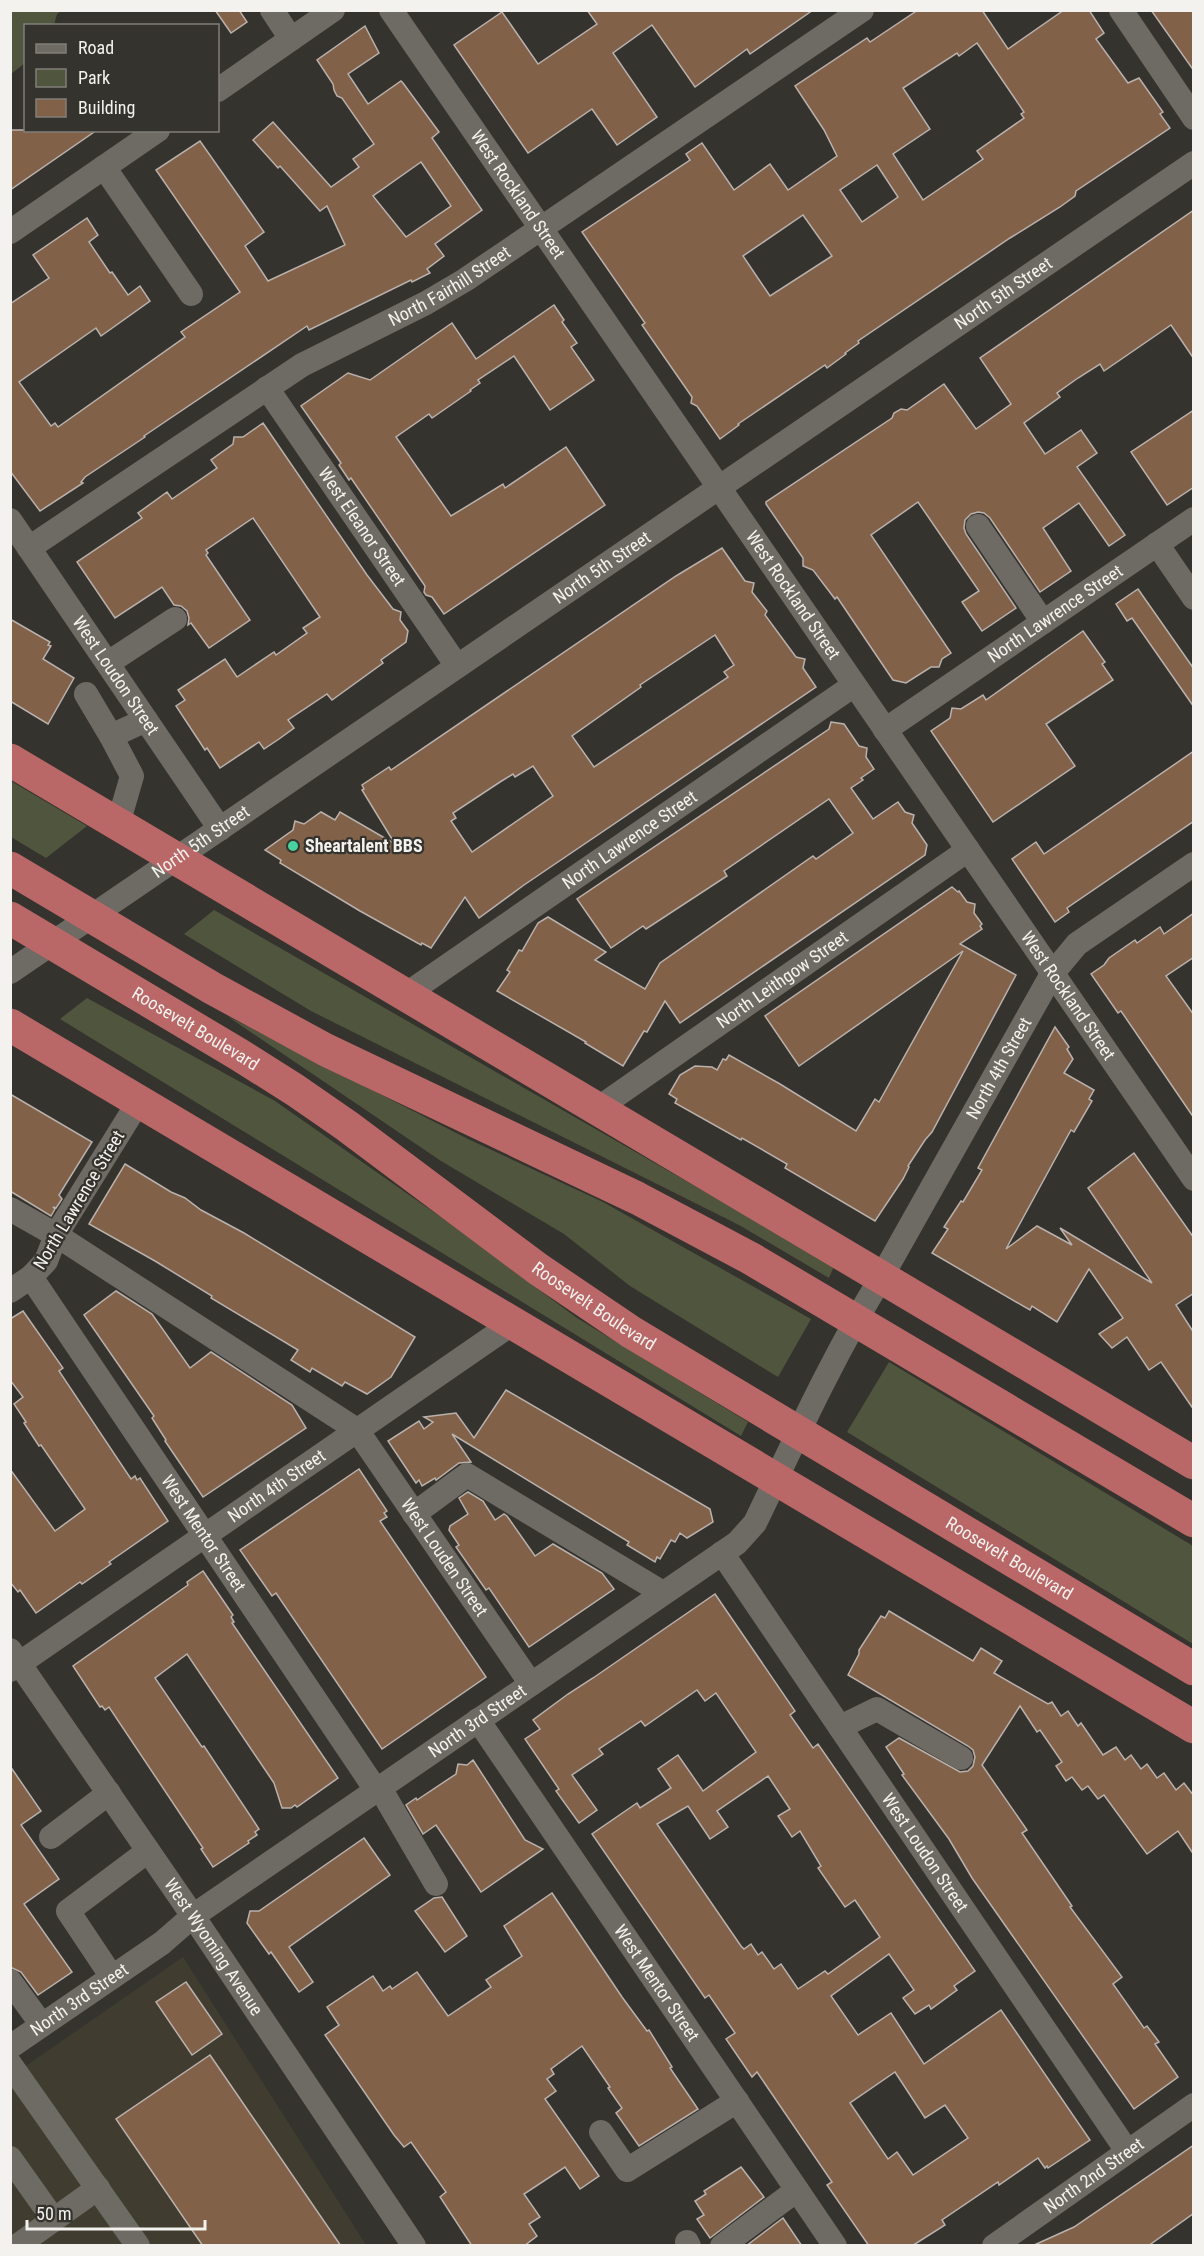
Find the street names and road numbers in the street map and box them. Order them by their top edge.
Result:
street label: West Rockland Street [467,126,570,263]
street label: North Fairhill Street [385,241,514,330]
street label: North 5th Street [950,252,1056,334]
street label: West Eleanor Street [314,463,410,590]
street label: North 5th Street [549,526,655,608]
street label: West Rockland Street [742,527,845,663]
street label: North Lawrence Street [983,560,1126,667]
street label: West Loudon Street [68,612,164,739]
street label: North Lawrence Street [558,786,701,893]
street label: North 5th Street [148,801,253,882]
street label: North Leithgow Street [712,926,852,1032]
street label: West Rockland Street [1017,927,1120,1064]
street label: Roosevelt Boulevard [128,982,263,1075]
street label: North 4th Street [962,1013,1036,1123]
street label: North Lawrence Street [29,1126,128,1273]
street label: Roosevelt Boulevard [528,1257,660,1355]
street label: North 4th Street [224,1445,329,1526]
street label: West Mentor Street [157,1471,251,1596]
street label: West Louden Street [397,1494,492,1620]
street label: Roosevelt Boulevard [942,1512,1077,1604]
street label: North 3rd Street [424,1680,530,1761]
street label: West Loudon Street [878,1789,973,1916]
street label: West Wyoming Avenue [160,1874,268,2019]
street label: West Mentor Street [610,1921,704,2045]
street label: North 3rd Street [26,1958,132,2040]
street label: North 2nd Street [1039,2133,1147,2218]

